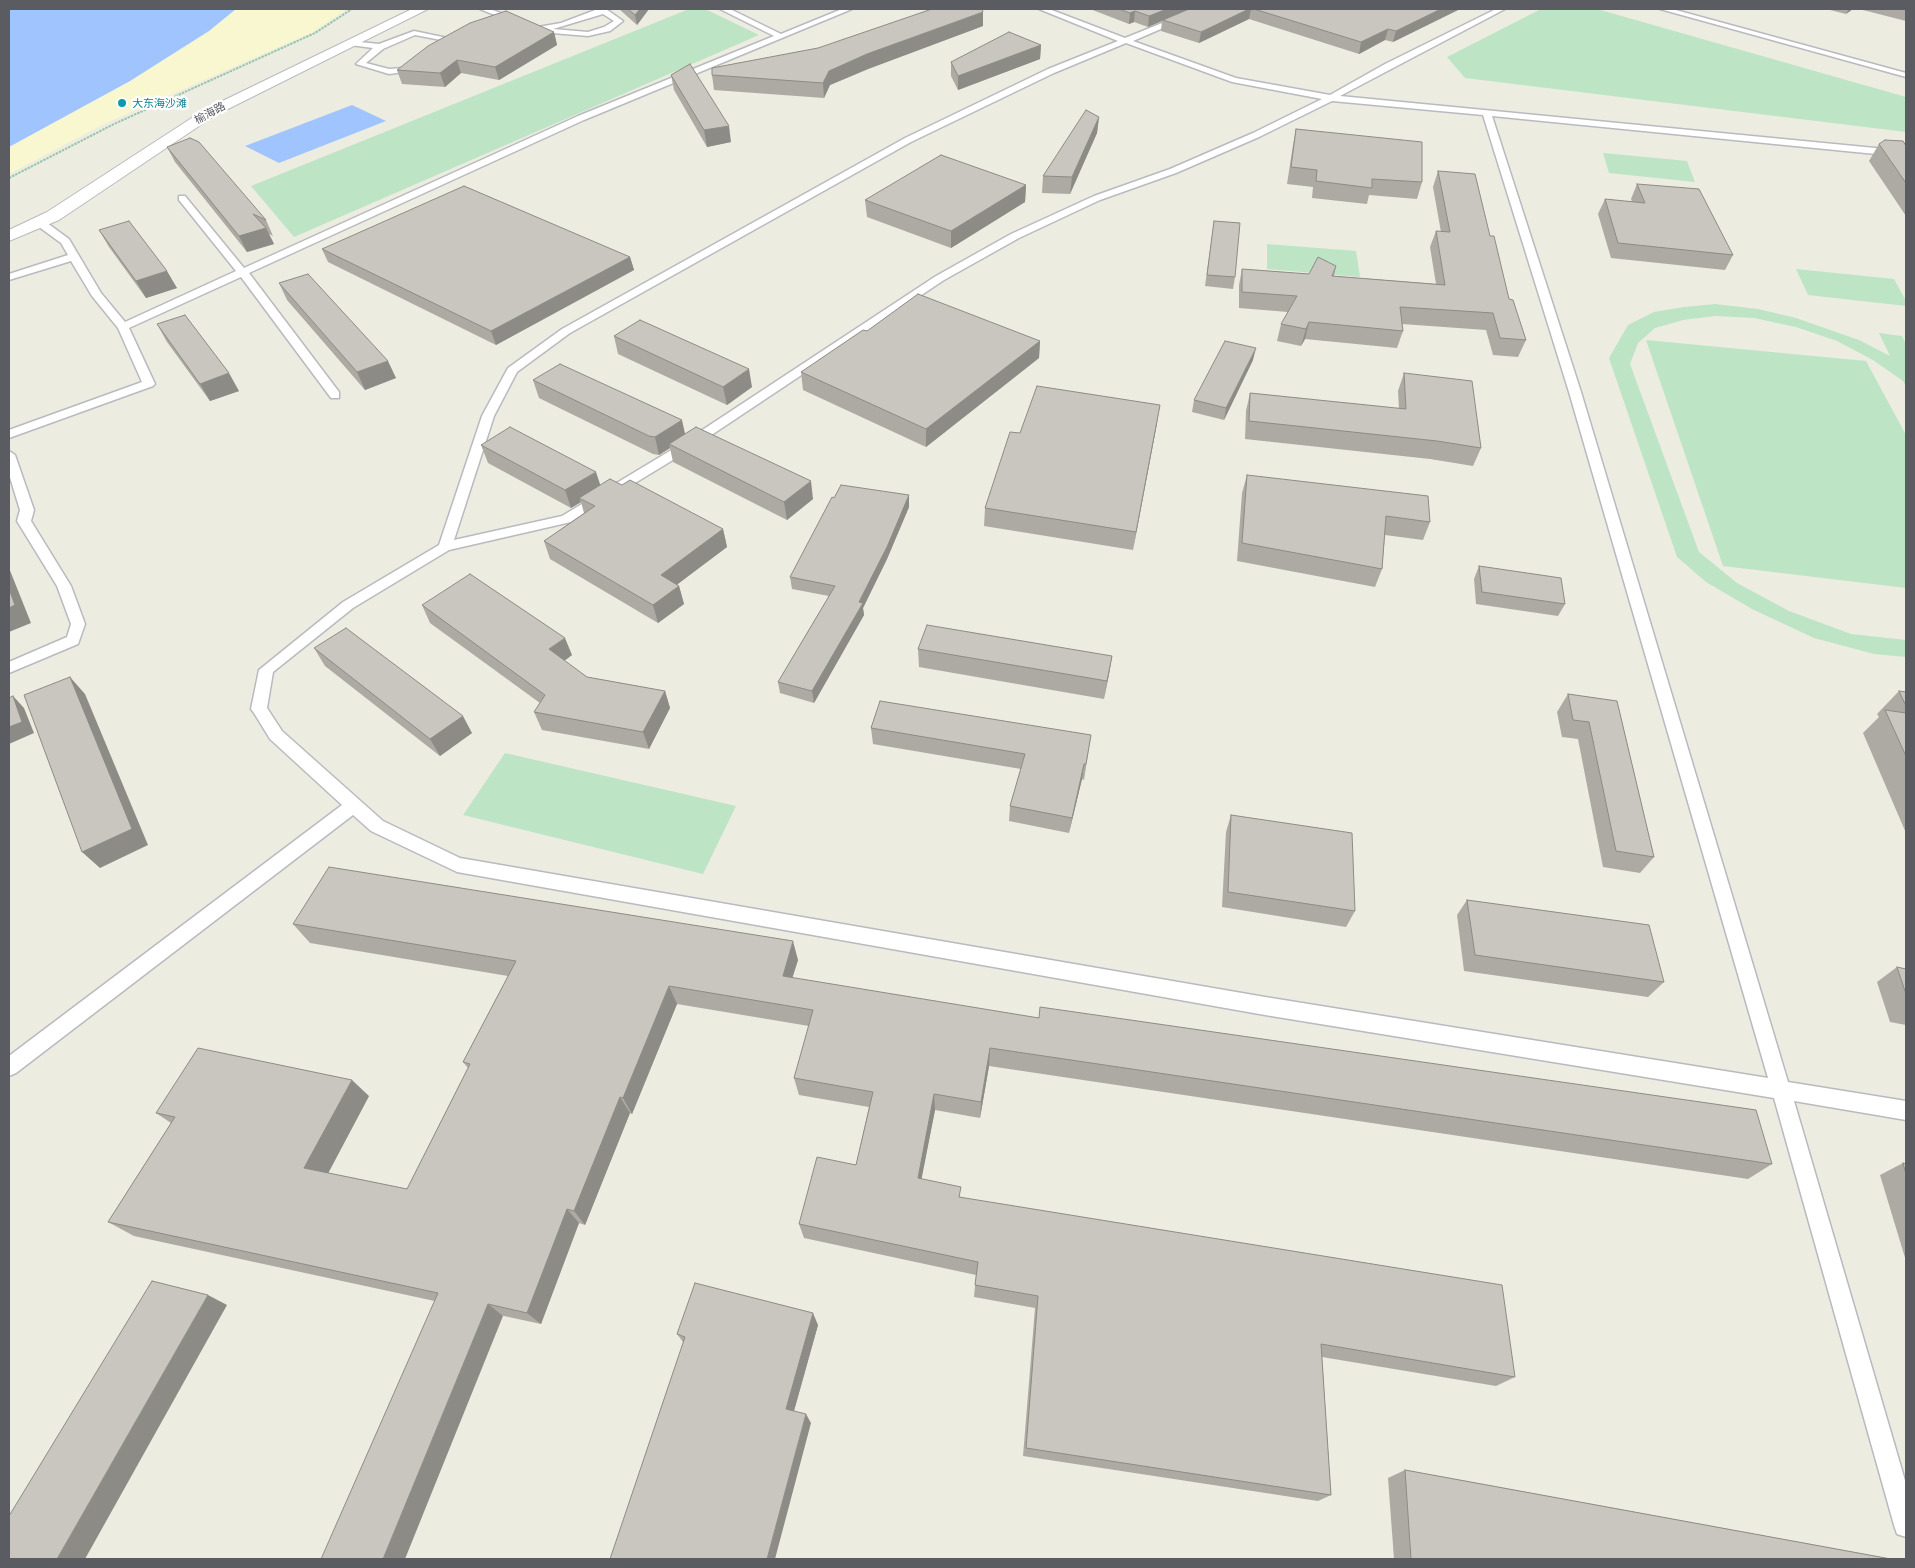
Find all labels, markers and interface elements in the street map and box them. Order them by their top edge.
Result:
place label: 大东海沙滩 [132,96,187,110]
marker: 大东海沙滩 [116,97,128,109]
street label: 榆海路 [192,99,228,127]

